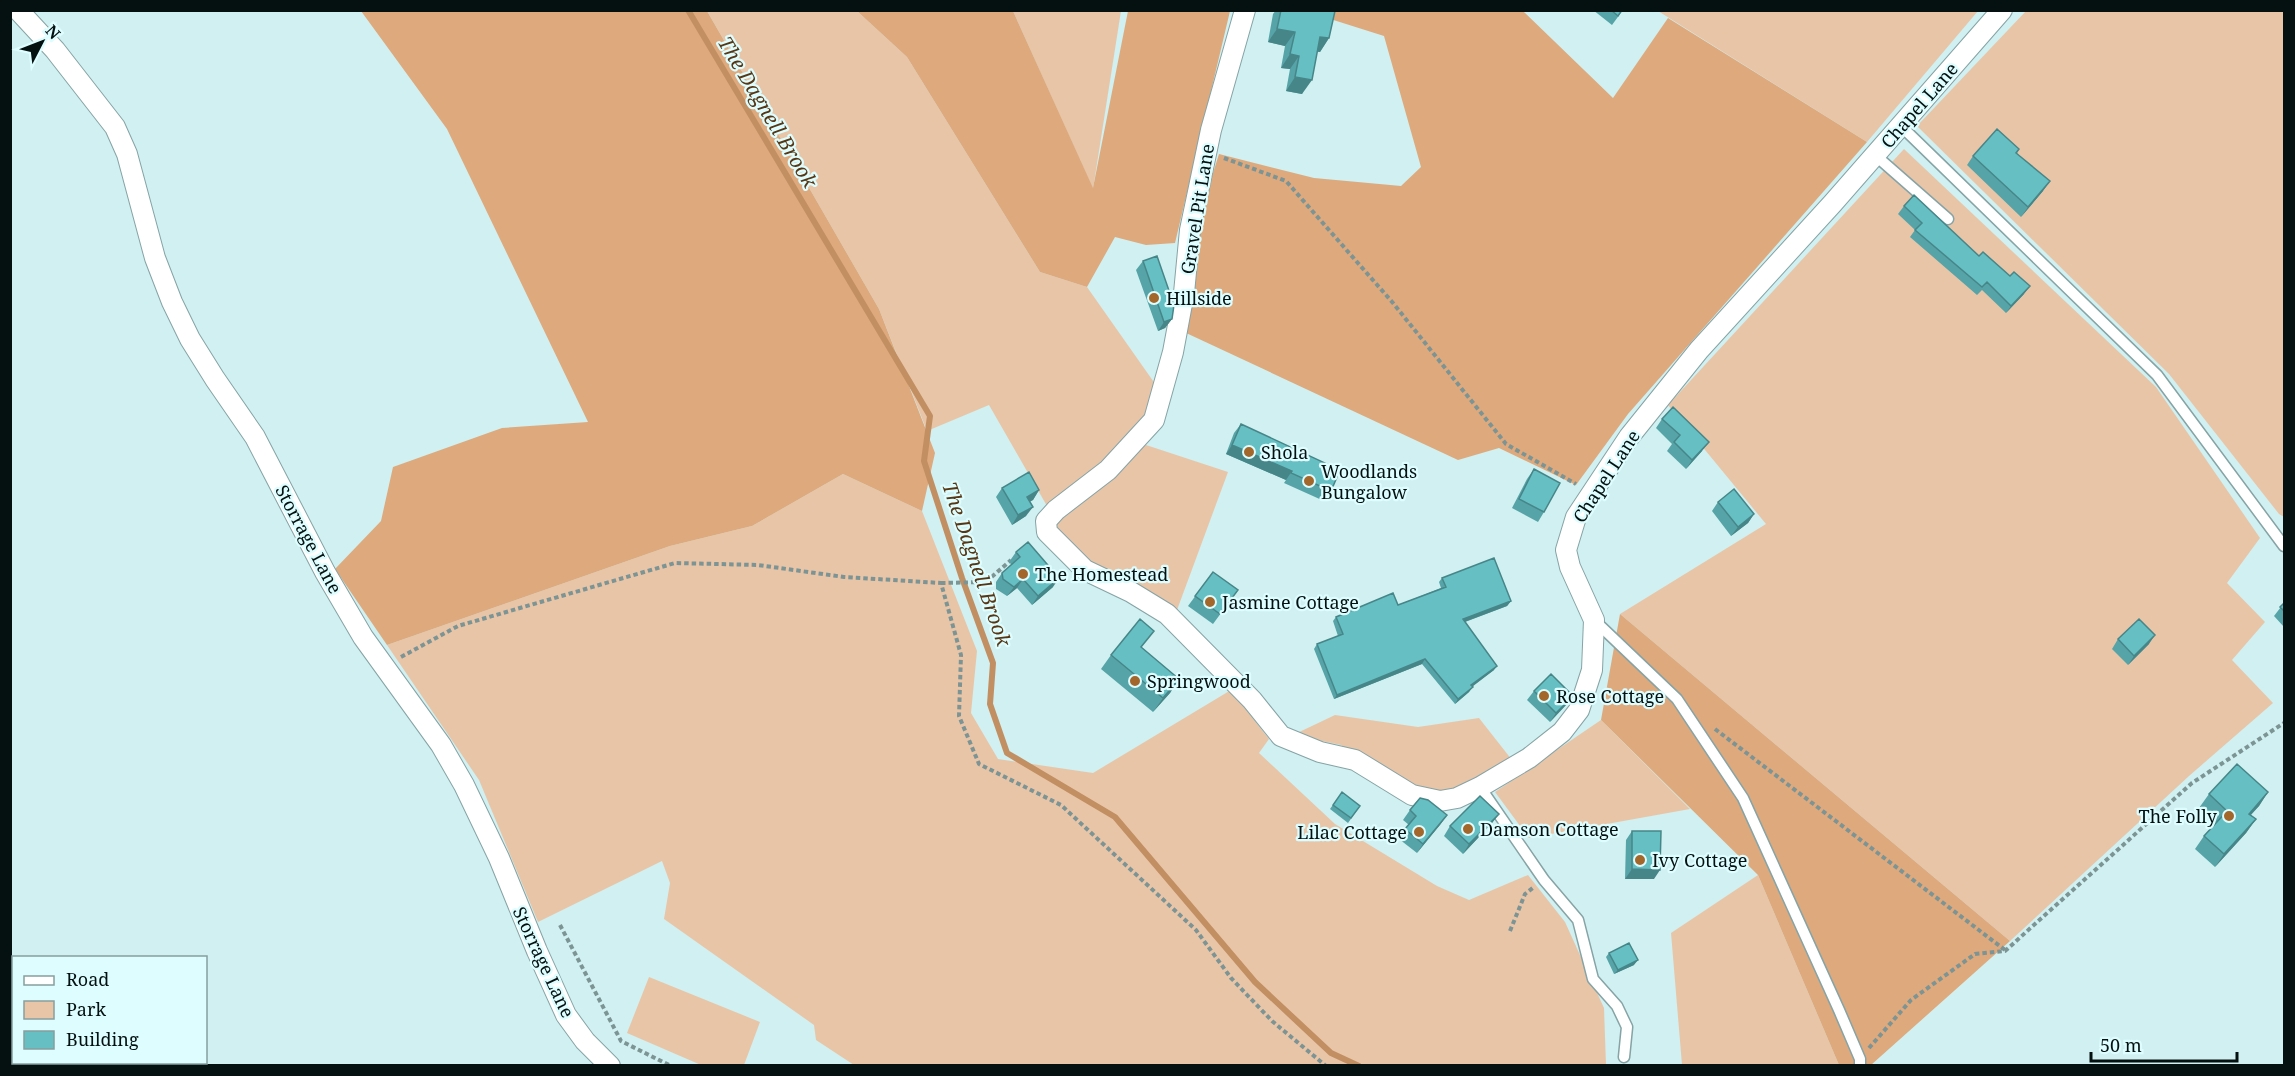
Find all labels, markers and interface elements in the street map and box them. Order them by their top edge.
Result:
north arrow [12,12,72,72]
text: N [41,20,66,44]
water label: The Dagnell Brook [712,31,824,193]
street label: Chapel Lane [1875,57,1963,153]
street label: Gravel Pit Lane [1175,142,1219,276]
place label: Hillside [1166,286,1232,310]
marker: Hillside [1147,291,1161,305]
street label: Chapel Lane [1567,425,1645,527]
place label: Shola [1261,440,1308,464]
marker: Shola [1242,445,1256,459]
place label: Woodlands Bungalow [1321,459,1417,504]
marker: Woodlands Bungalow [1302,474,1316,488]
water label: The Dagnell Brook [936,478,1018,650]
street label: Storrage Lane [270,480,348,598]
place label: The Homestead [1035,562,1168,586]
marker: The Homestead [1016,567,1030,581]
place label: Jasmine Cottage [1221,590,1359,614]
marker: Jasmine Cottage [1203,595,1217,609]
place label: Springwood [1147,669,1251,693]
marker: Springwood [1128,674,1142,688]
place label: Rose Cottage [1556,684,1664,708]
marker: Rose Cottage [1537,689,1551,703]
place label: The Folly [2139,804,2218,828]
marker: The Folly [2222,809,2236,823]
place label: Damson Cottage [1480,817,1619,841]
place label: Lilac Cottage [1297,820,1407,844]
marker: Damson Cottage [1461,822,1475,836]
marker: Lilac Cottage [1412,825,1426,839]
place label: Ivy Cottage [1652,848,1747,872]
marker: Ivy Cottage [1633,853,1647,867]
street label: Storrage Lane [508,903,580,1021]
legend [12,956,207,1064]
text: Road [66,967,109,991]
text: Park [66,997,106,1021]
scale bar [2091,1025,2236,1063]
text: Building [66,1027,139,1051]
text: 50 m [2100,1033,2142,1057]

